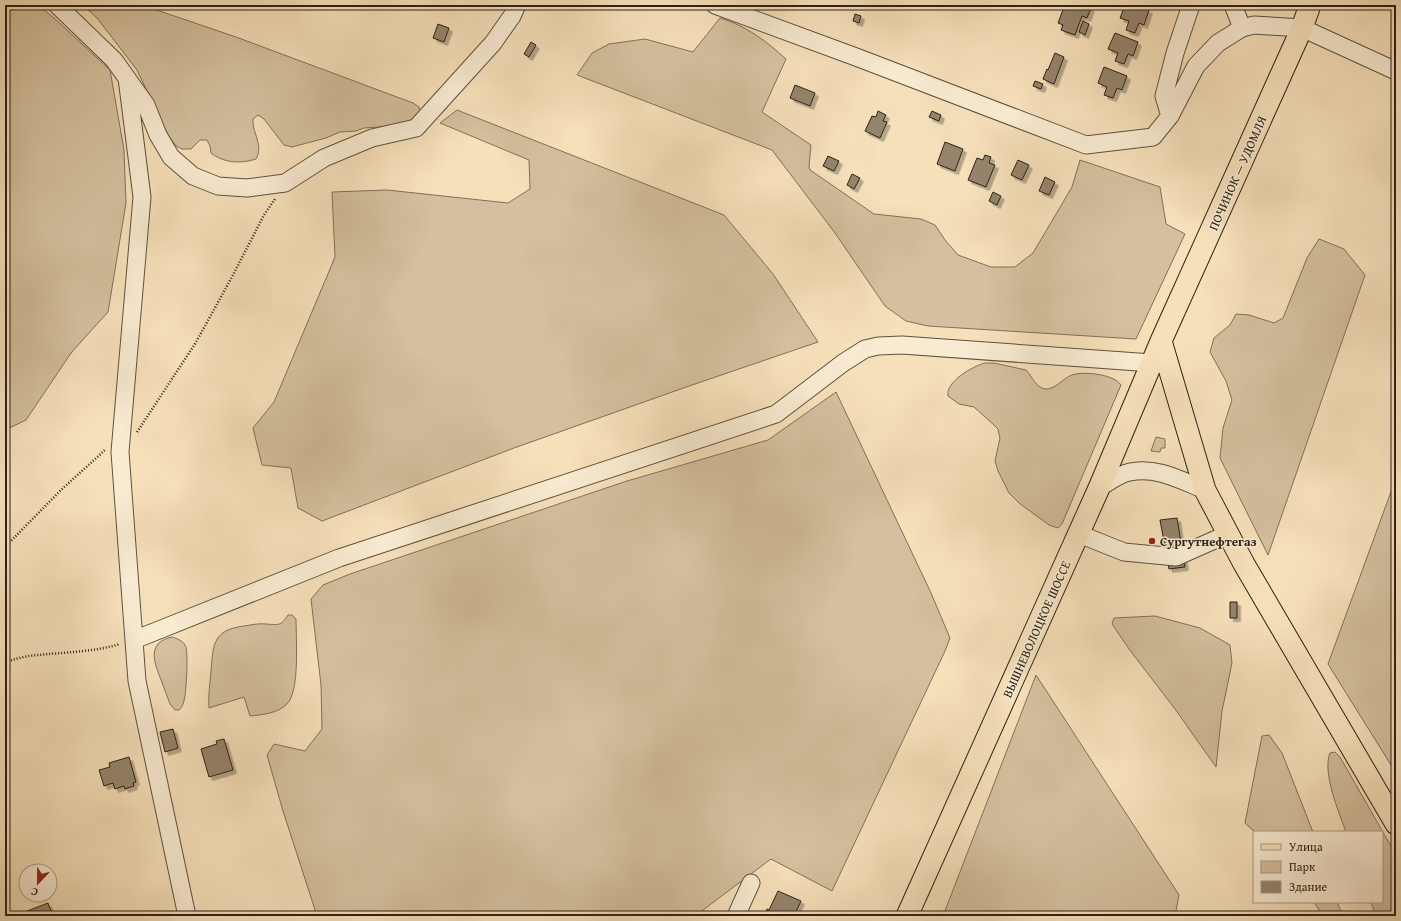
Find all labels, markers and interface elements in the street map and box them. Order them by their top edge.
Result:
street label: ПОЧИНОК — УДОМЛЯ [1204,113,1271,234]
place label: Сургутнефтегаз [1160,532,1257,551]
marker: Сургутнефтегаз [1147,536,1157,546]
street label: ВЫШНЕВОЛОЦКОЕ ШОССЕ [998,557,1075,701]
legend [1253,831,1383,903]
text: Улица [1289,838,1323,855]
text: Парк [1289,858,1316,875]
north arrow [18,863,58,903]
text: Здание [1289,878,1328,895]
text: С [28,884,40,901]

